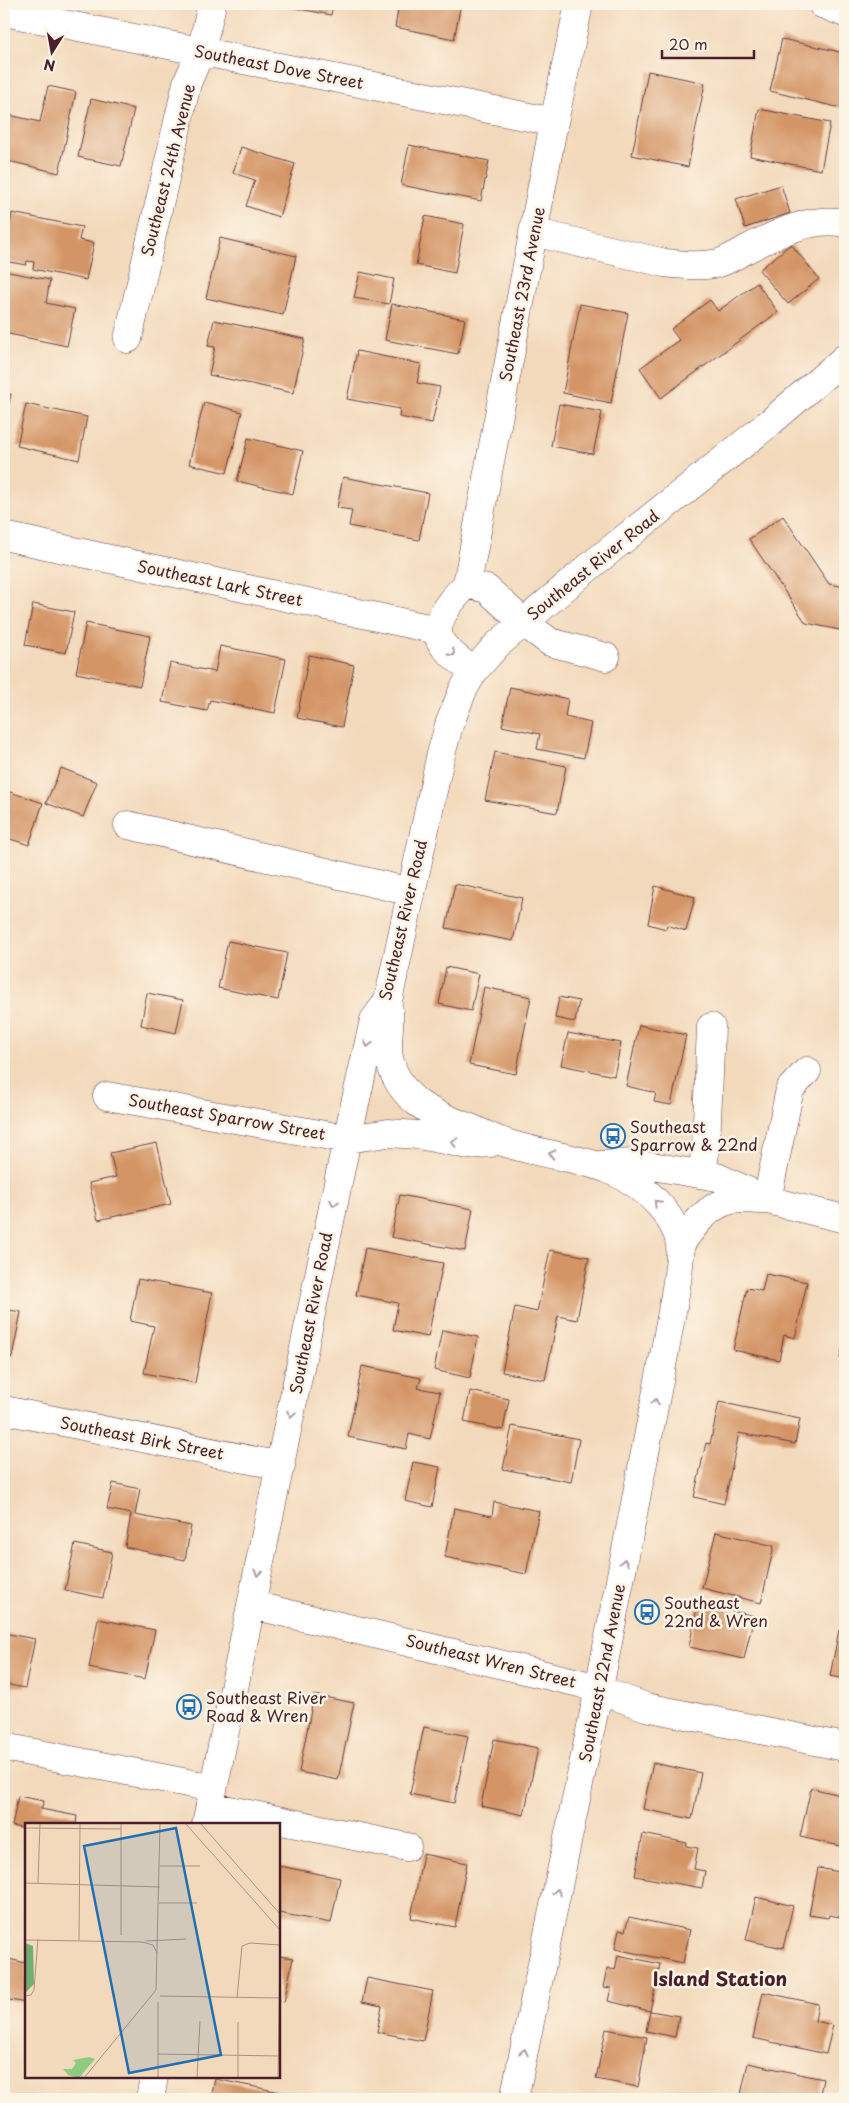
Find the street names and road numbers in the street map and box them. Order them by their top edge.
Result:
street label: Southeast Dove Street [193,38,366,94]
street label: Southeast 24th Avenue [134,81,200,258]
street label: Southeast 23rd Avenue [492,204,550,383]
street label: Southeast River Road [521,503,664,625]
street label: Southeast Lark Street [135,553,305,611]
street label: Southeast River Road [372,837,432,1002]
street label: Southeast Sparrow Street [127,1087,328,1145]
street label: Southeast River Road [283,1230,337,1396]
street label: Southeast Birk Street [58,1409,227,1465]
street label: Southeast 22nd Avenue [572,1581,630,1764]
street label: Southeast Wren Street [404,1627,579,1693]

